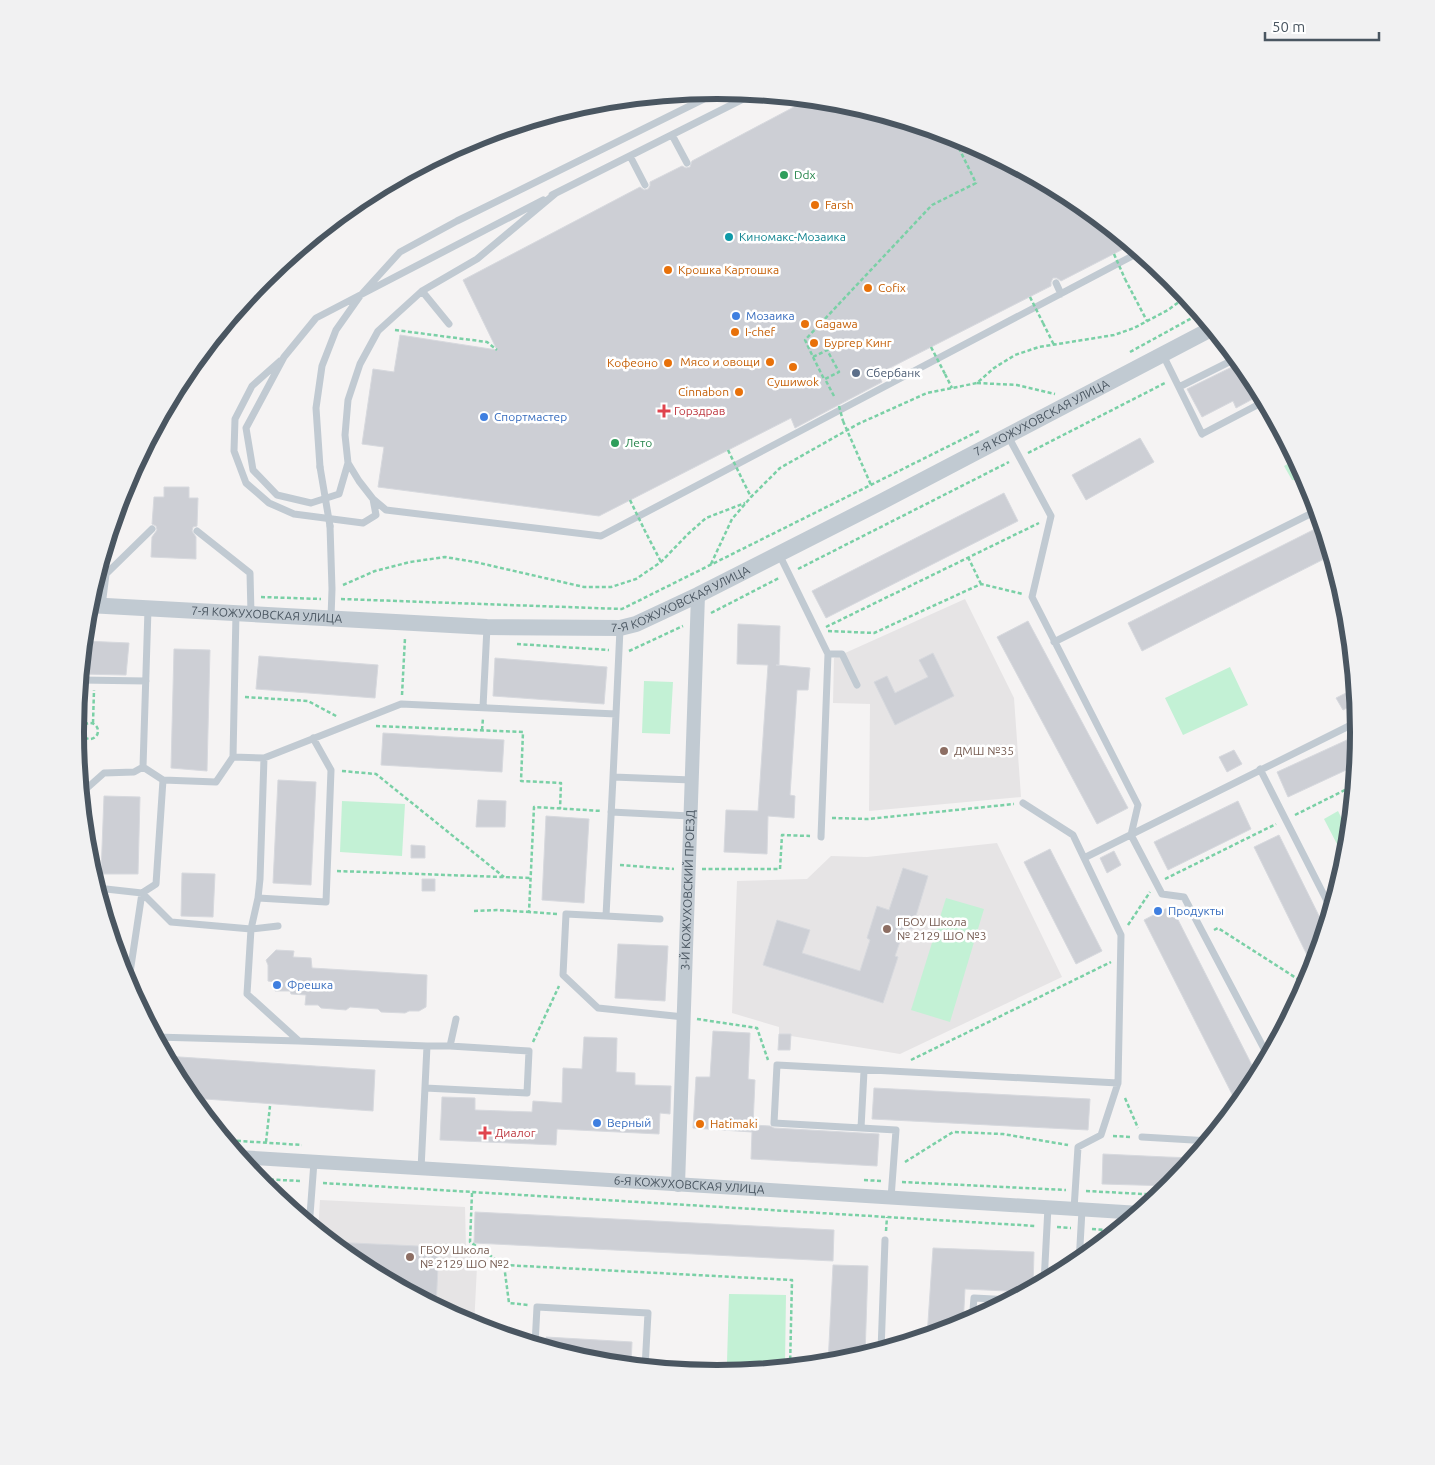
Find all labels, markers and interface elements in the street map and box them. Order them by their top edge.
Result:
scale bar [1265,10,1379,42]
text: 50 m [1272,18,1305,35]
place label: Ddx [794,168,816,181]
marker: Ddx [778,169,790,181]
place label: Farsh [825,198,854,211]
marker: Farsh [809,199,821,211]
place label: Киномакс-Мозаика [739,230,846,243]
marker: Киномакс-Мозаика [723,231,735,243]
place label: Крошка Картошка [678,263,779,276]
marker: Крошка Картошка [662,264,674,276]
place label: Cofix [878,281,906,294]
marker: Cofix [862,282,874,294]
place label: Мозаика [746,309,795,322]
marker: Мозаика [730,310,742,322]
place label: Gagawa [815,317,858,330]
marker: Gagawa [799,318,811,330]
place label: I-chef [745,325,776,338]
marker: I-chef [729,326,741,338]
place label: Бургер Кинг [824,336,892,349]
marker: Бургер Кинг [808,337,820,349]
place label: Мясо и овощи [680,355,760,368]
place label: Кофеоно [607,356,658,369]
marker: Мясо и овощи [764,356,776,368]
marker: Кофеоно [662,357,674,369]
marker: Сушиwok [787,361,799,373]
place label: Сбербанк [866,366,920,379]
marker: Сбербанк [850,367,862,379]
place label: Сушиwok [767,375,819,388]
street label: 7-Я КОЖУХОВСКАЯ УЛИЦА [971,377,1111,458]
place label: Cinnabon [678,385,729,398]
marker: Cinnabon [733,386,745,398]
place label: Горздрав [674,404,725,417]
marker: Горздрав [658,405,670,417]
place label: Спортмастер [494,410,567,423]
marker: Спортмастер [478,411,490,423]
place label: Лето [625,436,652,449]
marker: Лето [609,437,621,449]
street label: 7-Я КОЖУХОВСКАЯ УЛИЦА [611,563,752,634]
street label: 7-Я КОЖУХОВСКАЯ УЛИЦА [191,604,343,625]
place label: ДМШ №35 [954,744,1014,757]
marker: ДМШ №35 [938,745,950,757]
street label: 3-Й КОЖУХОВСКИЙ ПРОЕЗД [678,810,697,971]
place label: Продукты [1168,904,1224,917]
marker: Продукты [1152,905,1164,917]
place label: ГБОУ Школа № 2129 ШО №3 [897,915,986,942]
marker: ГБОУ Школа № 2129 ШО №3 [881,923,893,935]
place label: Фрешка [287,978,333,991]
marker: Фрешка [271,979,283,991]
place label: Верный [607,1116,651,1129]
marker: Верный [591,1117,603,1129]
place label: Hatimaki [710,1117,758,1130]
marker: Hatimaki [694,1118,706,1130]
place label: Диалог [495,1126,536,1139]
marker: Диалог [479,1127,491,1139]
street label: 6-Я КОЖУХОВСКАЯ УЛИЦА [613,1173,765,1196]
place label: ГБОУ Школа № 2129 ШО №2 [420,1243,509,1270]
marker: ГБОУ Школа № 2129 ШО №2 [404,1251,416,1263]

